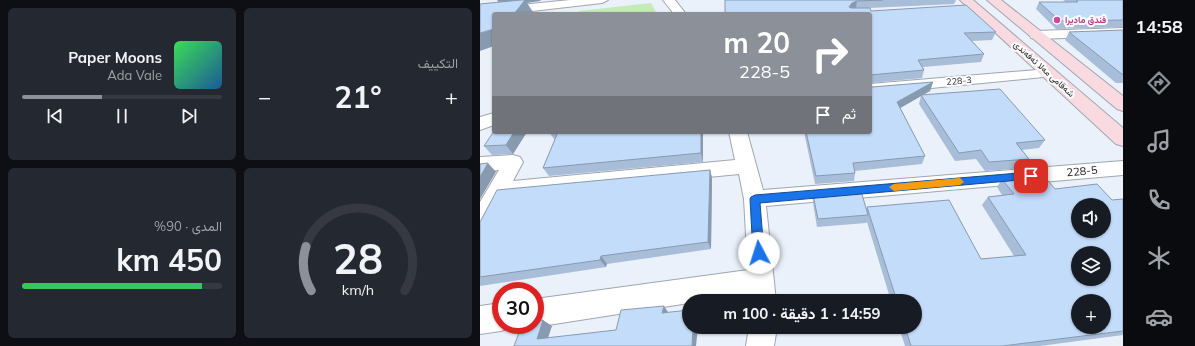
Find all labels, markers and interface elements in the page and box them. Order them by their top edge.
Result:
place label: فندق ماديرا [1065,14,1106,26]
marker: فندق ماديرا [1052,15,1062,25]
text: 14:58 [1135,15,1183,38]
text: 20 m [724,25,790,60]
icon: right [804,28,856,80]
street label: شەقامی مەلا ئەفەندی [1012,38,1077,99]
text: Paper Moons [68,48,162,67]
text: التكييف [418,55,458,71]
text: 228-5 [739,60,790,83]
text: Ada Vale [107,67,162,83]
icon: directions [1145,69,1173,97]
street label: 228-3 [946,74,972,87]
text: 21° [334,78,382,116]
text: − [258,83,271,111]
text: + [445,83,458,111]
icon: arrive [812,104,834,126]
text: ثم [842,104,856,123]
icon: previous [44,105,66,127]
icon: pause [111,105,133,127]
icon: next [178,105,200,127]
icon: music [1145,127,1173,155]
pin [1014,159,1048,193]
street label: 228-5 [1066,163,1099,179]
icon: arrive [1020,165,1042,187]
icon: phone [1145,186,1173,214]
map controls [1071,198,1111,334]
button: sound [1071,198,1111,238]
text: المدى · 90% [154,218,222,234]
text: 28 [333,232,383,284]
position arrow [738,232,780,274]
text: 450 km [116,241,222,279]
icon: climate [1145,244,1173,272]
button: layers [1071,246,1111,286]
text: km/h [342,281,374,299]
speed limit sign: 30 [492,282,544,334]
button: + [1071,294,1111,334]
icon: car [1145,303,1173,331]
text: 14:59 · 1 دقيقة · 100 m [724,304,880,323]

